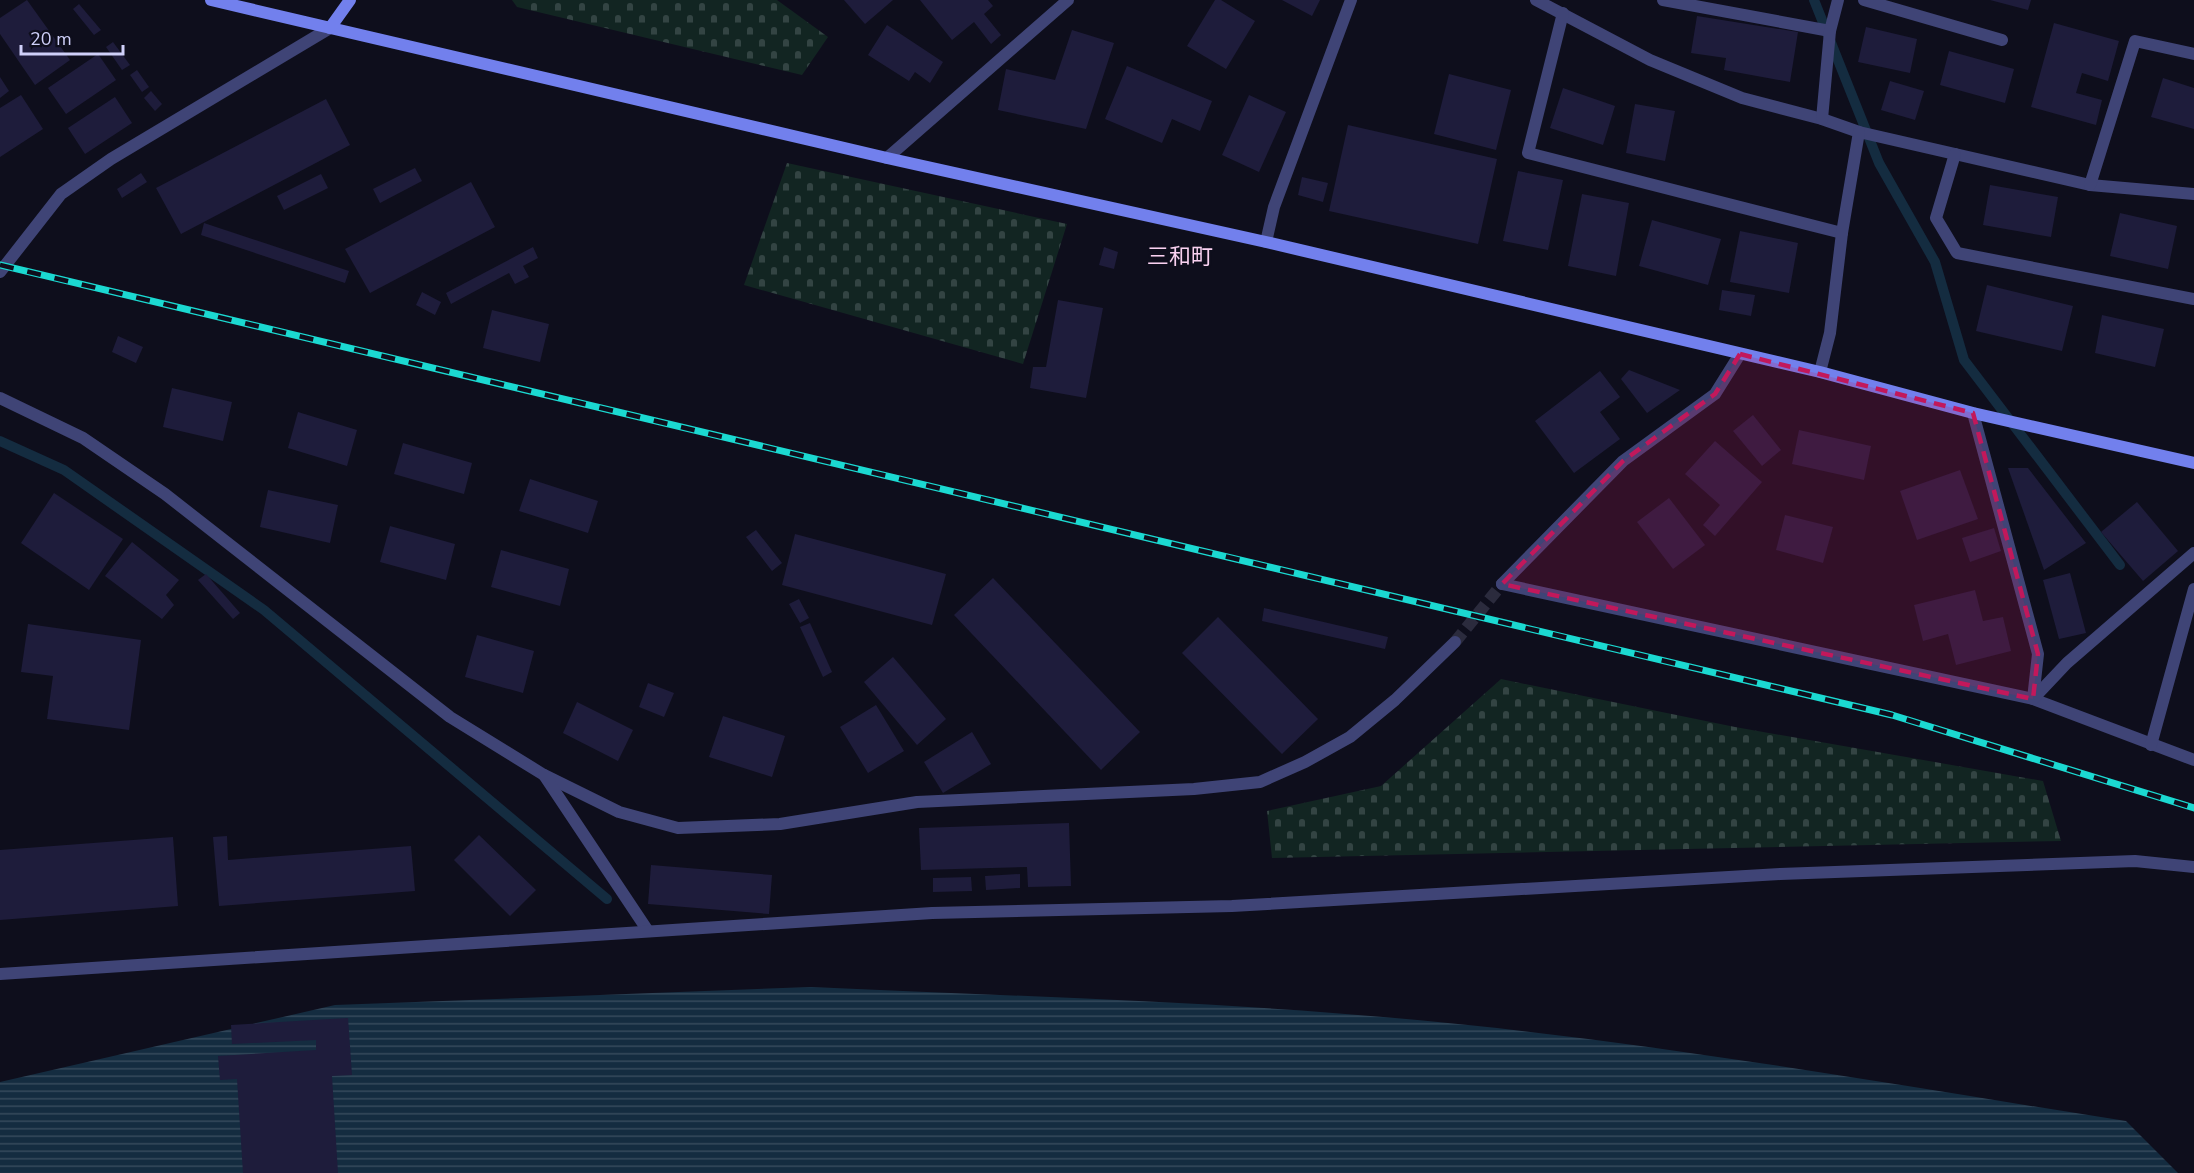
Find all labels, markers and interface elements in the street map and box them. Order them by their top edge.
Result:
scale bar [21,18,123,56]
text: 20 m [30,27,72,51]
district label: 三和町 [1147,242,1213,272]

